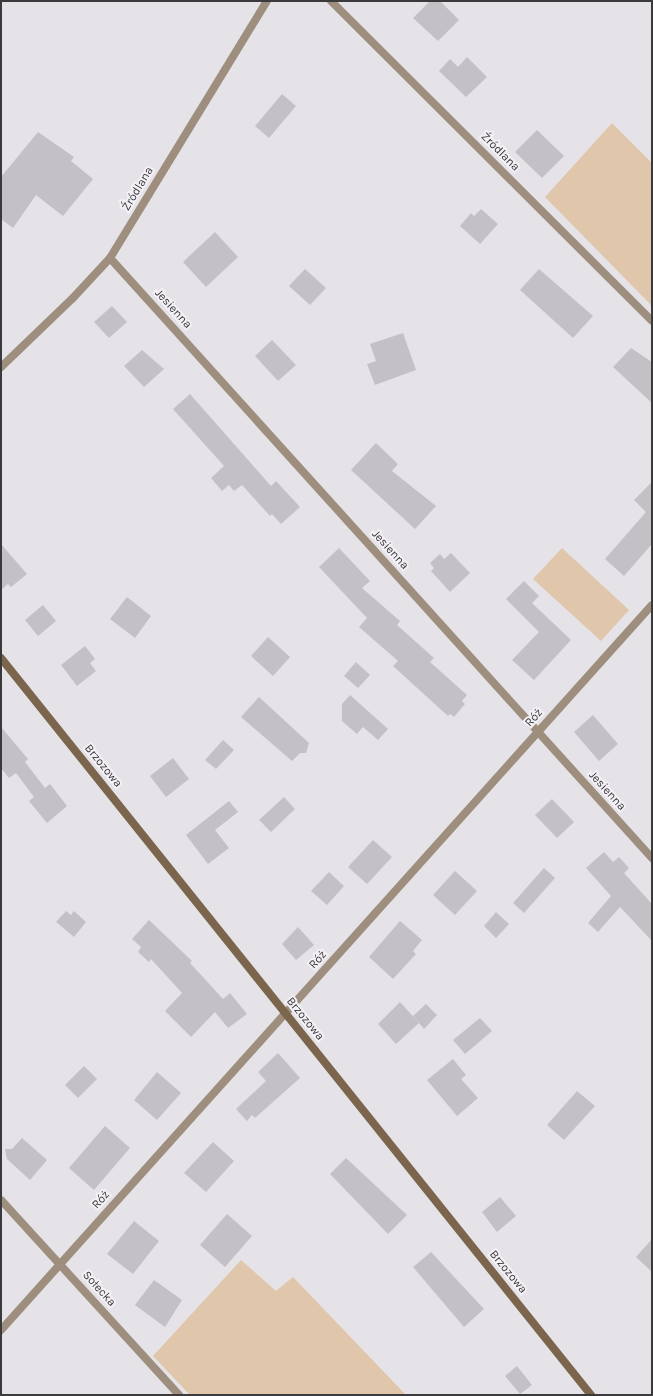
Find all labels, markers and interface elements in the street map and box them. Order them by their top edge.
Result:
street label: Źródlana [478,130,522,174]
street label: Źródlana [119,164,157,214]
street label: Jesienna [152,286,194,332]
street label: Jesienna [369,527,411,573]
street label: Róż [522,706,546,730]
street label: Brzozowa [81,741,125,791]
street label: Jesienna [586,768,628,814]
street label: Róż [306,948,330,972]
street label: Brzozowa [283,994,327,1044]
street label: Róż [89,1188,113,1212]
street label: Brzozowa [486,1247,530,1297]
street label: Sołecka [79,1268,119,1310]

